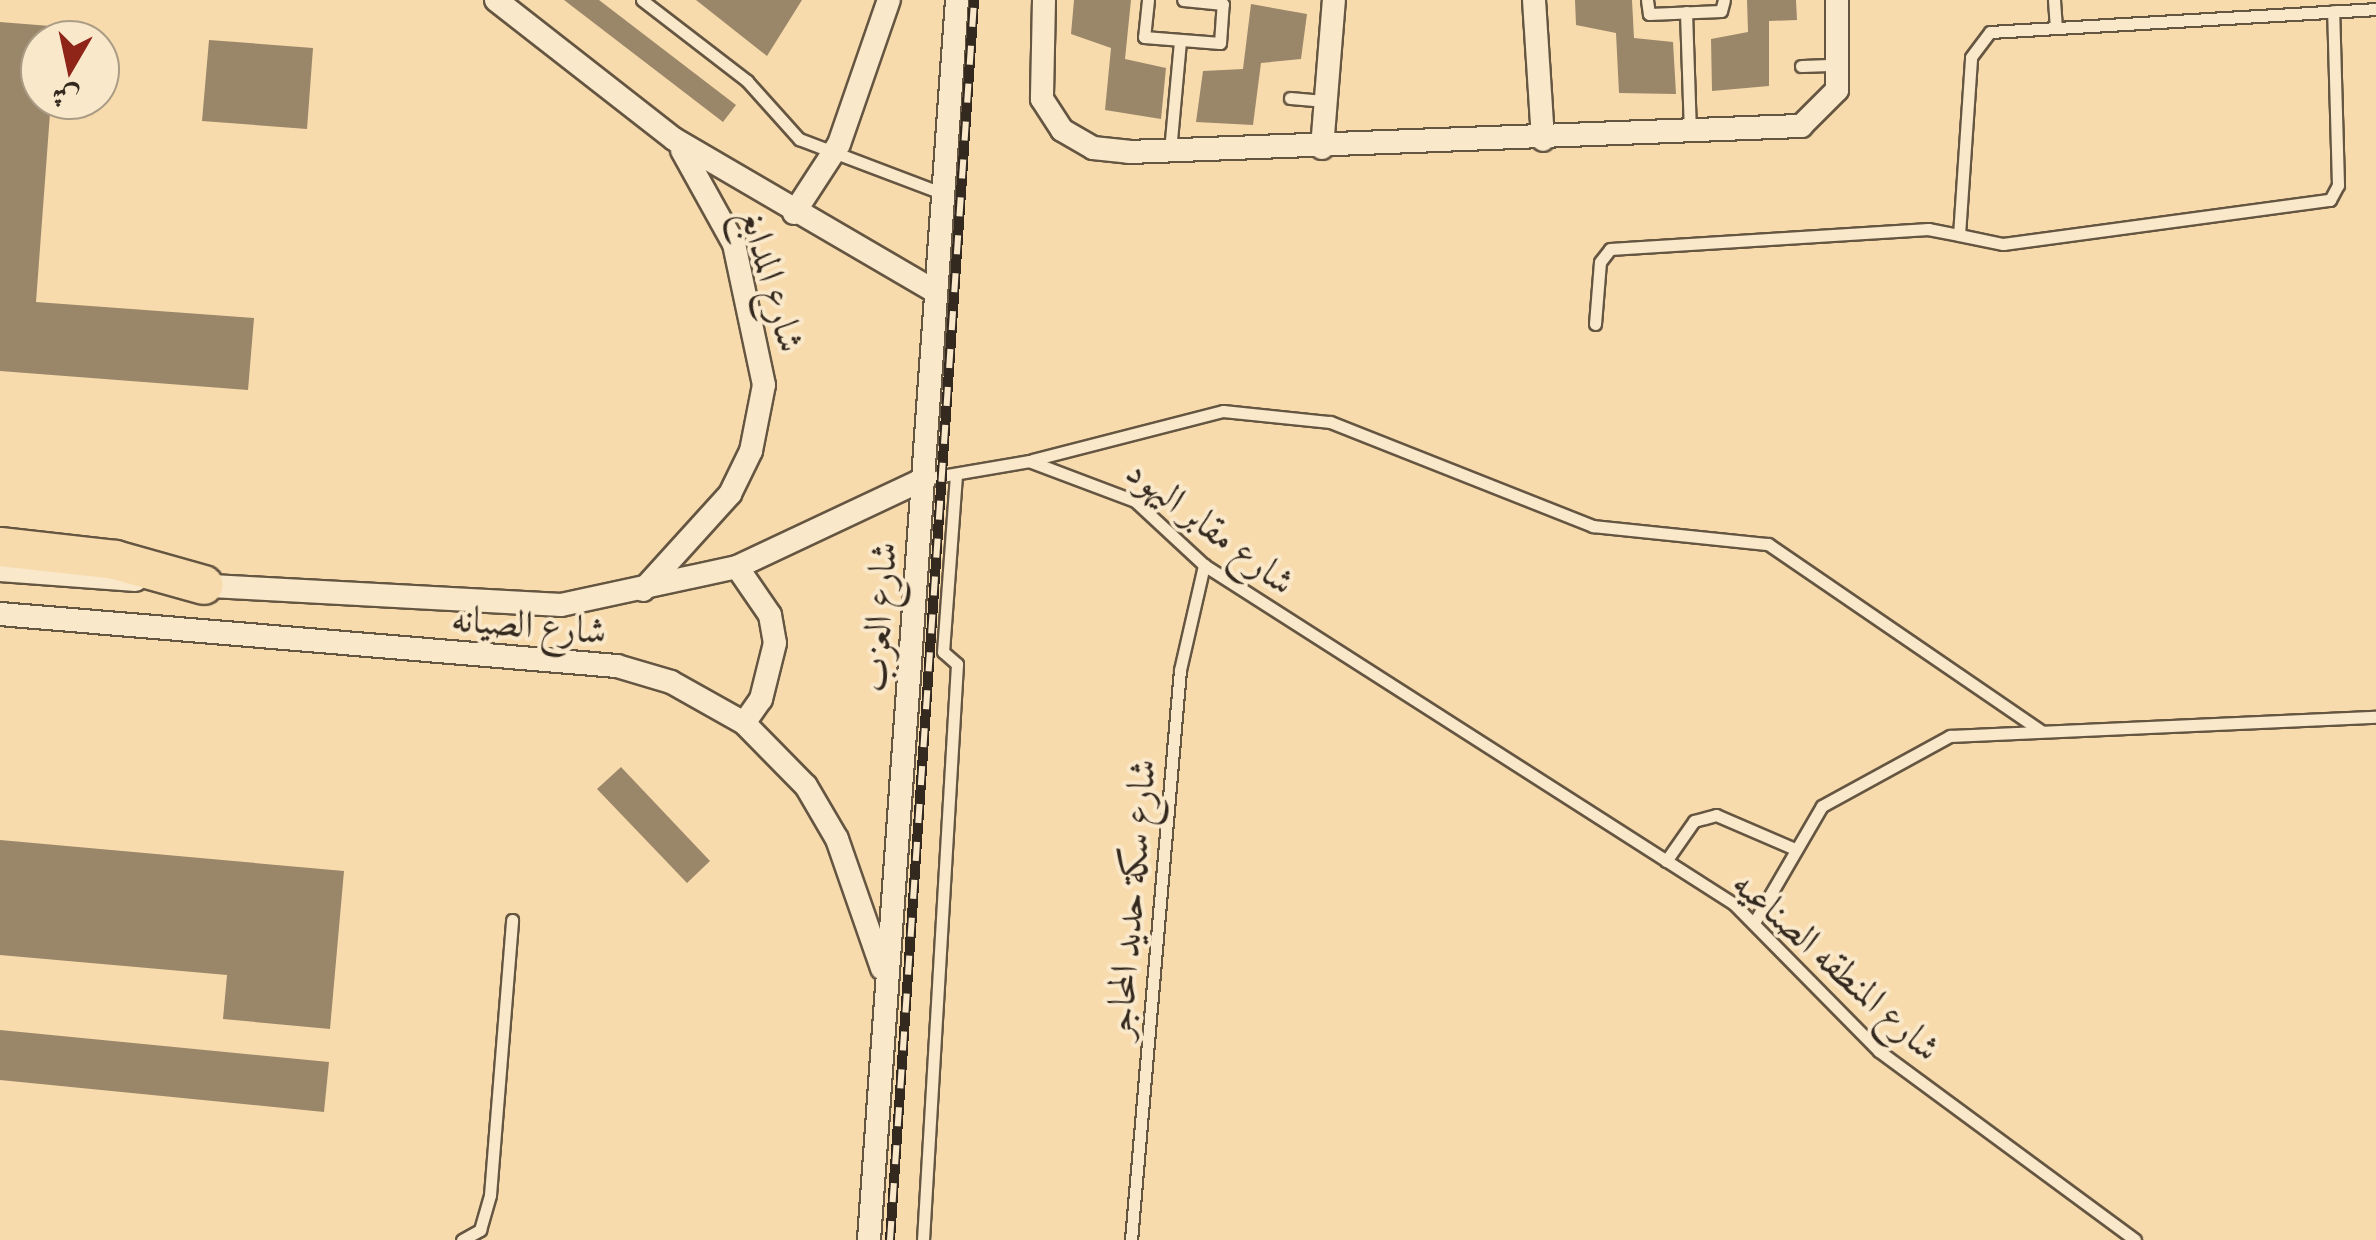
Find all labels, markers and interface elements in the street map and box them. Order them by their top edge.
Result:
north arrow [20,20,120,120]
text: ش [49,78,82,118]
street label: شارع المدابغ [731,203,815,357]
street label: شارع مقابر اليهود [1118,448,1304,604]
street label: شارع العزب [850,540,906,694]
street label: شارع الصيانه [450,595,608,653]
street label: شارع سكة حديد المحاجر [1095,757,1165,1041]
street label: شارع المنطقه الصناعيه [1724,860,1950,1070]

